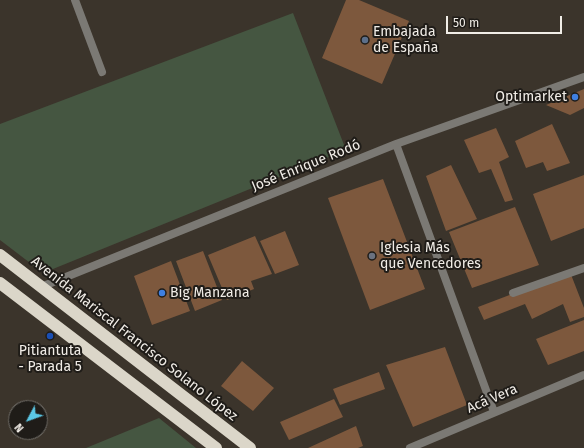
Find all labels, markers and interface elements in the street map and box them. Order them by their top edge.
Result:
scale bar [448,8,564,34]
text: 50 m [453,16,479,30]
place label: Embajada de España [373,24,438,56]
marker: Embajada de España [360,35,370,45]
place label: Optimarket [495,89,567,105]
marker: Optimarket [570,92,580,102]
street label: José Enrique Rodó [249,136,363,196]
place label: Iglesia Más que Vencedores [380,240,481,272]
marker: Iglesia Más que Vencedores [367,251,377,261]
street label: Avenida Mariscal Francisco Solano López [27,253,241,425]
place label: Big Manzana [170,285,250,301]
marker: Big Manzana [157,288,167,298]
marker: Pitiantuta - Parada 5 [45,331,55,341]
place label: Pitiantuta - Parada 5 [18,343,82,376]
street label: Acá Vera [464,381,520,417]
north arrow [8,400,48,440]
text: N [12,421,27,435]

